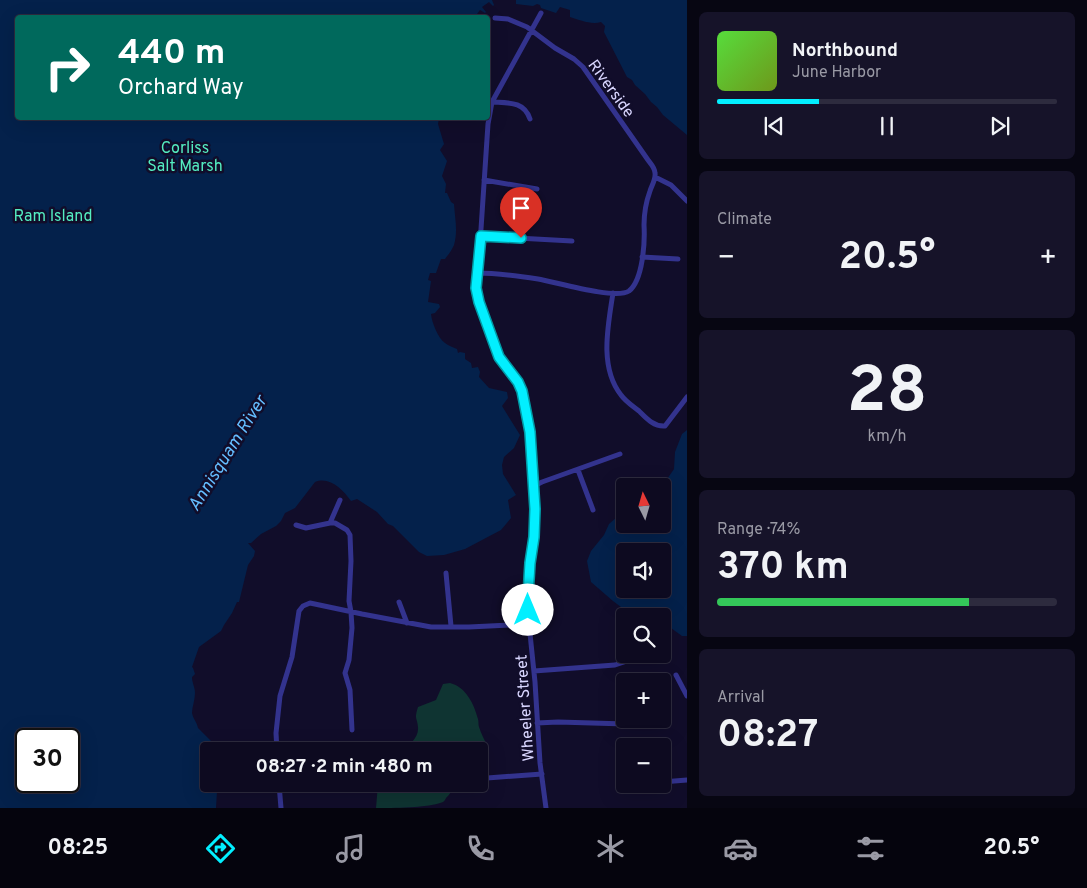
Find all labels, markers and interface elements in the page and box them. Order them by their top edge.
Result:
text: 440 m [118,32,225,76]
icon: right [35,35,100,100]
text: Northbound [792,39,898,63]
street label: Riverside [583,56,638,122]
text: June Harbor [792,63,881,83]
text: Orchard Way [118,75,244,102]
icon: previous [760,112,788,140]
icon: pause [873,112,901,140]
icon: next [986,112,1014,140]
park label: Corliss Salt Marsh [147,139,223,177]
pin [500,187,542,238]
icon: arrive [507,194,535,222]
park label: Ram Island [13,207,93,227]
text: Climate [717,210,772,230]
text: 20.5° [839,234,935,283]
text: − [717,241,735,277]
text: + [1039,241,1057,277]
text: 28 [847,353,927,435]
water label: Annisquam River [183,390,274,516]
text: km/h [868,427,906,447]
north arrow [616,478,671,532]
map controls [616,478,671,793]
text: Range · 74% [717,520,800,540]
button: sound [616,543,671,598]
text: 370 km [717,544,849,593]
position arrow [501,583,553,635]
button: search [616,608,671,663]
street label: Wheeler Street [512,654,540,762]
button: + [616,673,671,728]
text: Arrival [717,688,765,708]
text: 08:27 [717,712,818,761]
speed limit sign: 30 [15,728,80,793]
button: − [616,738,671,793]
text: 08:27 · 2 min · 480 m [255,755,433,779]
icon: directions [203,831,238,866]
icon: music [333,831,368,866]
icon: phone [463,831,498,866]
icon: climate [593,831,628,866]
icon: car [723,831,758,866]
icon: filters [853,831,888,866]
text: 08:25 [48,835,108,862]
text: 20.5° [984,835,1039,862]

